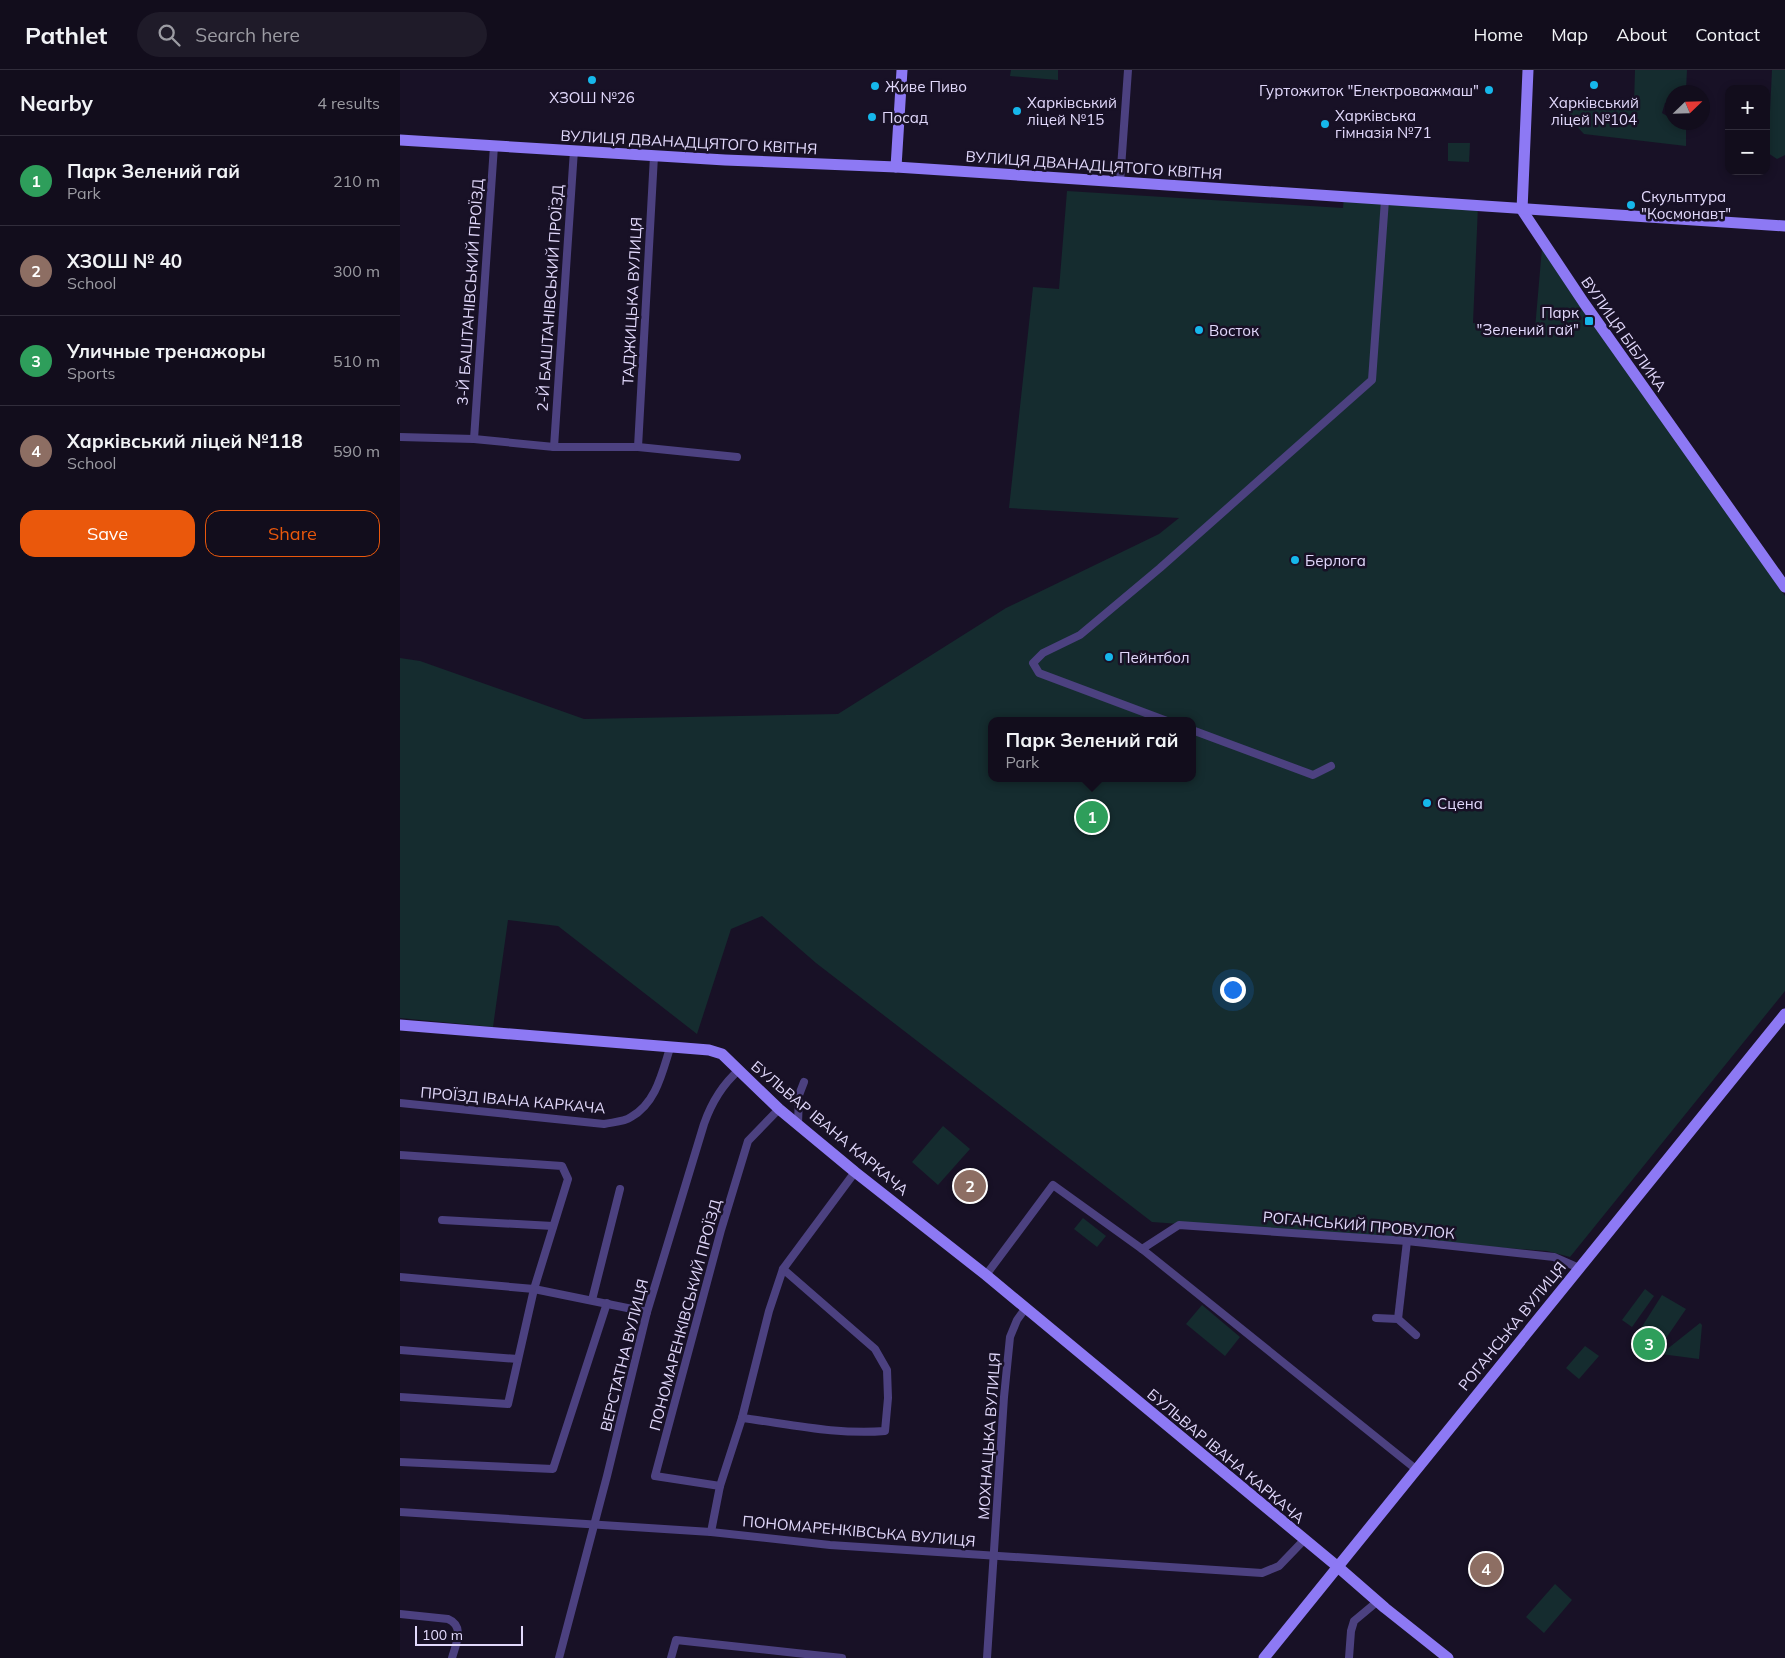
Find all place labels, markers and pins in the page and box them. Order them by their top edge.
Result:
marker: ХЗОШ №26 [586,74,598,86]
place label: Живе Пиво [885,77,967,96]
marker: Харківський ліцей №104 [1588,79,1600,91]
marker: Живе Пиво [869,80,881,92]
place label: Гуртожиток "Електроважмаш" [1259,81,1479,100]
marker: Гуртожиток "Електроважмаш" [1483,84,1495,96]
place label: ХЗОШ №26 [549,88,635,107]
place label: Харківський ліцей №15 [1027,93,1117,129]
place label: Харківський ліцей №104 [1549,93,1639,129]
marker: Харківський ліцей №15 [1011,105,1023,117]
place label: Харківська гімназія №71 [1335,106,1431,142]
place label: Посад [882,108,928,127]
marker: Посад [866,111,878,123]
marker: Харківська гімназія №71 [1319,118,1331,130]
place label: Скульптура "Космонавт" [1641,187,1731,223]
marker: Скульптура "Космонавт" [1625,199,1637,211]
place label: Парк "Зелений гай" [1477,303,1580,339]
marker: Парк "Зелений гай" [1583,315,1595,327]
place label: Восток [1209,321,1260,340]
marker: Восток [1193,324,1205,336]
place label: Берлога [1305,551,1366,570]
marker: Берлога [1289,554,1301,566]
place label: Пейнтбол [1119,648,1190,667]
marker: Пейнтбол [1103,651,1115,663]
place label: Сцена [1437,794,1483,813]
marker: Сцена [1421,797,1433,809]
pin: 1 [1076,798,1108,836]
pin: 2 [954,1167,986,1205]
pin: 3 [1633,1325,1665,1363]
pin: 4 [1470,1550,1502,1588]

